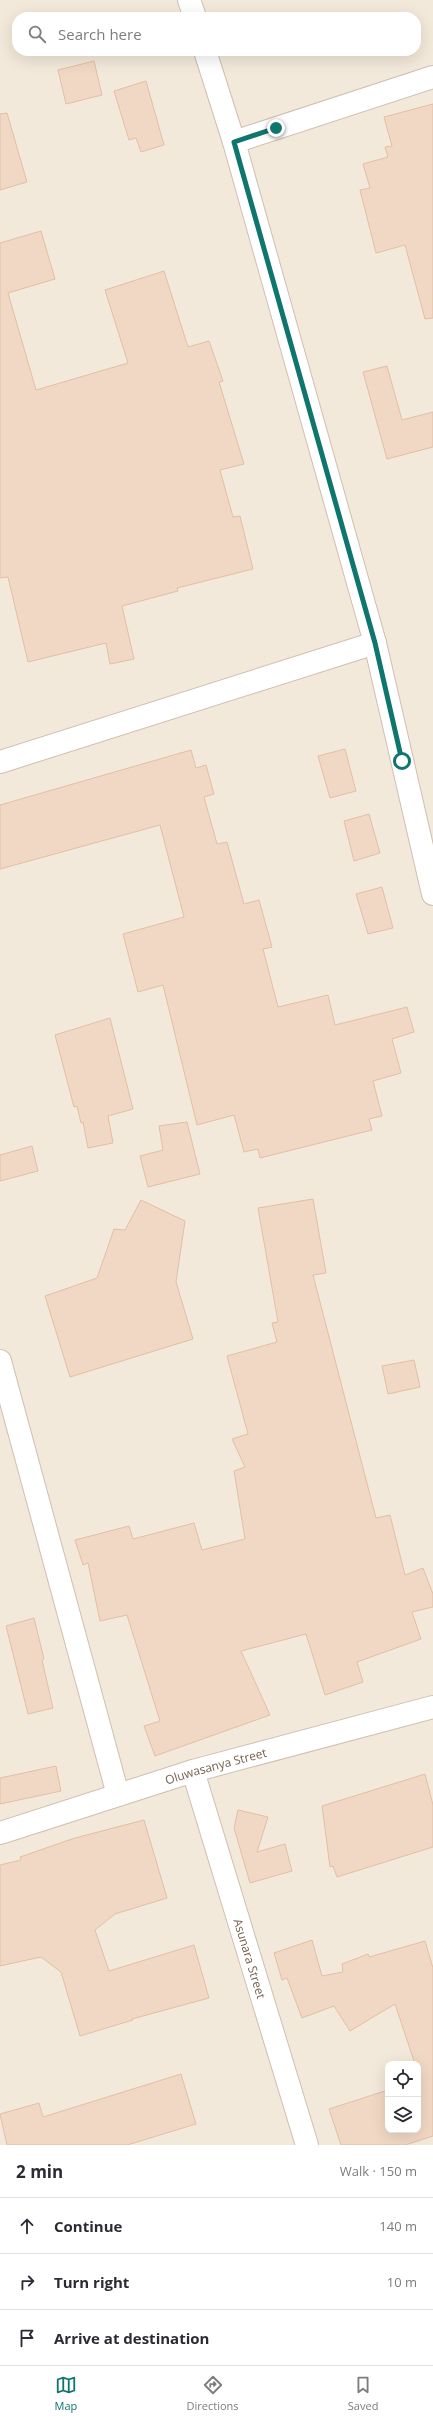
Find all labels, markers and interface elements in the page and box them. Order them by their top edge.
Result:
search box [12,12,421,56]
icon: search [26,23,48,45]
text: Search here [58,24,142,44]
route end [267,119,285,137]
route start [393,752,411,770]
street label: Oluwasanya Street [163,1743,268,1788]
street label: Asunara Street [230,1916,270,2001]
map controls [385,2061,421,2133]
button: locate [385,2061,421,2097]
button: layers [385,2097,421,2133]
text: 2 min [16,2160,63,2183]
text: Walk · 150 m [340,2162,417,2180]
icon: ahead [16,2215,38,2237]
text: Continue [54,2216,122,2236]
text: 140 m [379,2217,417,2235]
icon: right [16,2271,38,2293]
text: Turn right [54,2272,129,2292]
text: 10 m [387,2273,417,2291]
icon: arrive [16,2327,38,2349]
text: Arrive at destination [54,2328,209,2348]
tab: Map [55,2374,77,2413]
tab: Directions [187,2374,239,2413]
tab: Saved [348,2374,378,2413]

